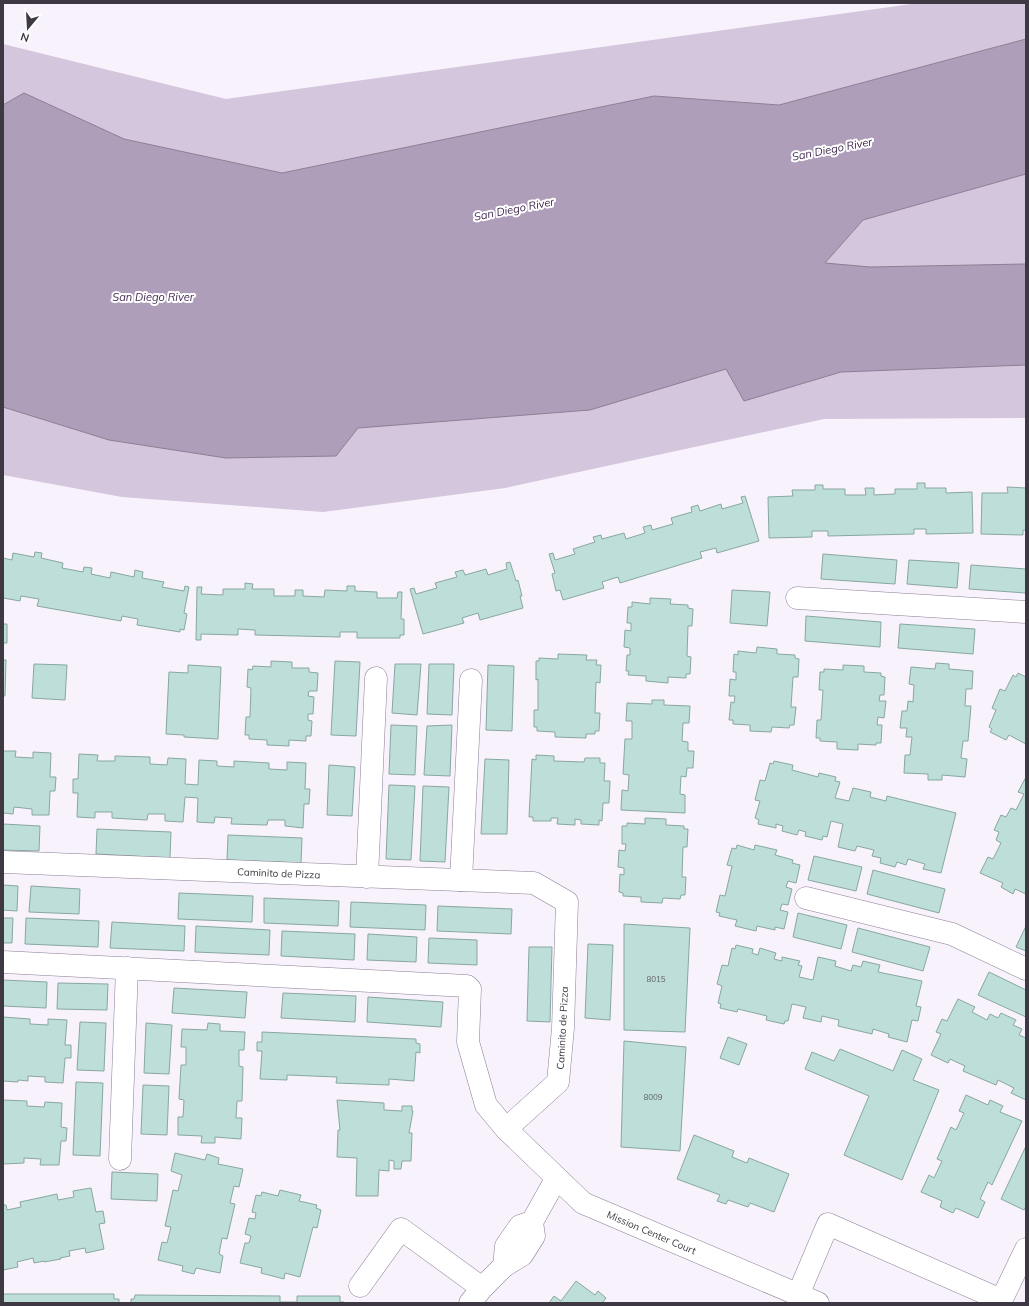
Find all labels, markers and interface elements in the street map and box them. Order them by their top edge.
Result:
north arrow [8,8,48,48]
text: N [19,30,31,45]
water label: San Diego River [791,134,874,164]
water label: San Diego River [473,194,556,224]
water label: San Diego River [112,290,195,304]
street label: Caminito de Pizza [237,865,321,882]
house number: 8015 [646,974,666,984]
street label: Caminito de Pizza [554,986,571,1070]
house number: 8009 [643,1092,663,1102]
street label: Mission Center Court [605,1208,699,1258]

